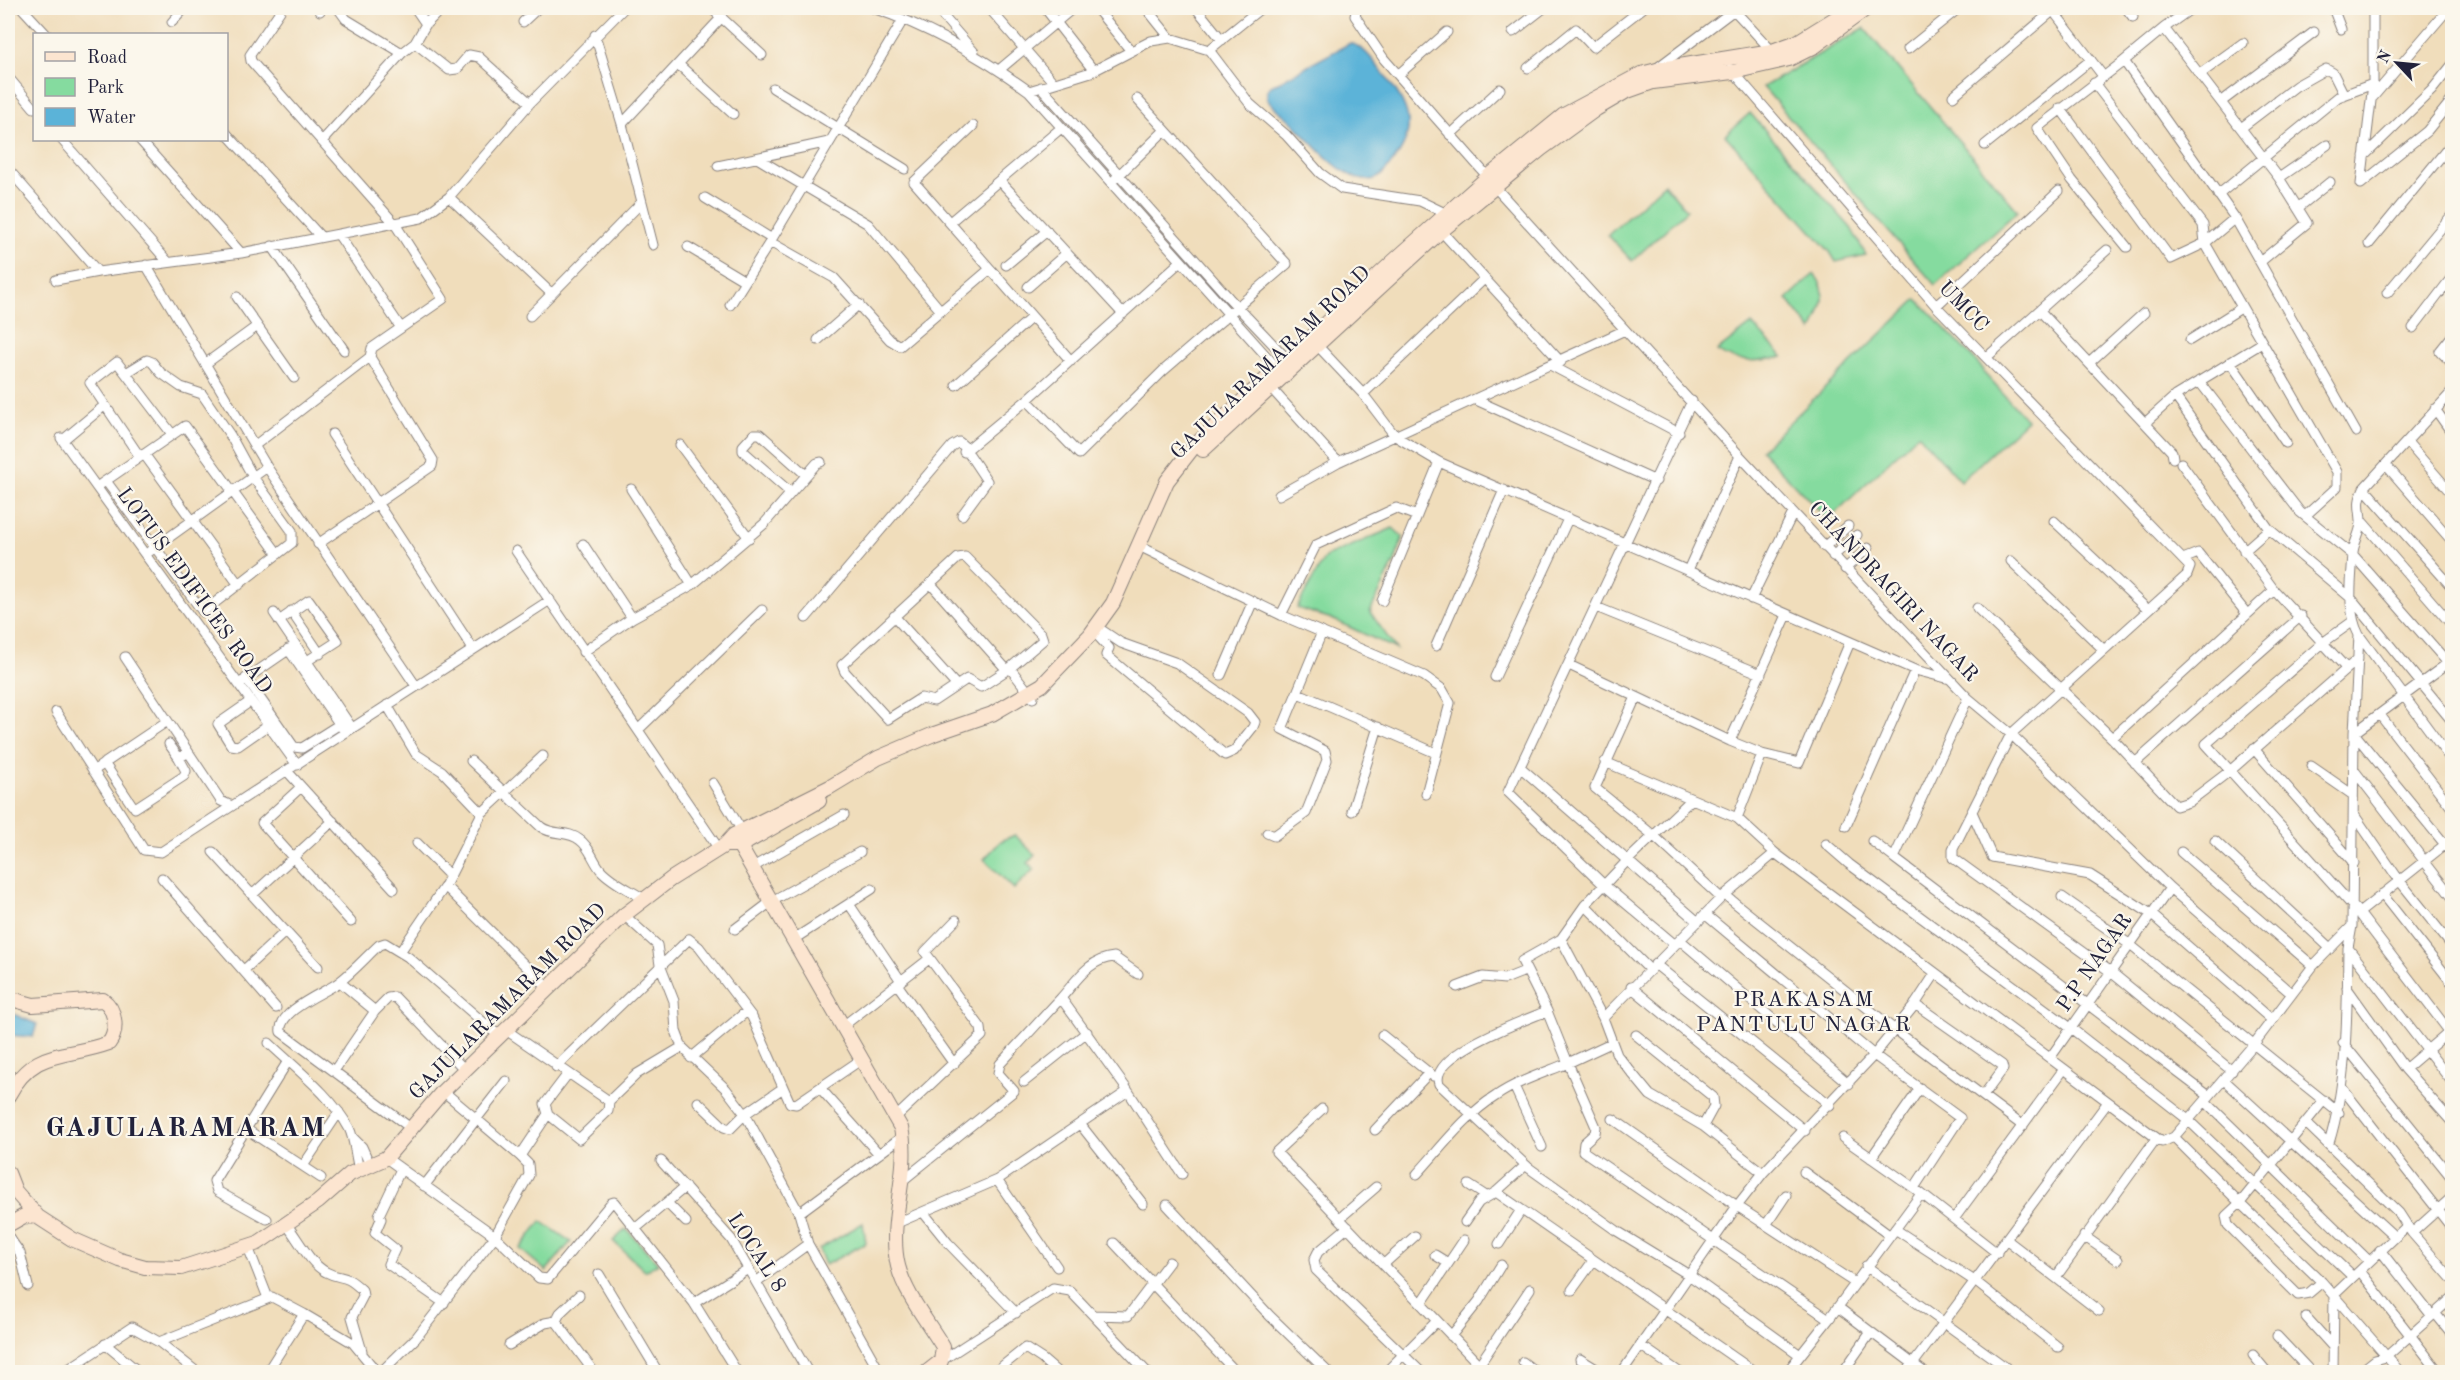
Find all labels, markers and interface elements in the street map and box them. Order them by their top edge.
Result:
legend [33,33,228,141]
north arrow [2367,33,2427,93]
text: N [2375,48,2396,66]
text: Road [87,49,127,67]
text: Park [87,79,124,97]
text: Water [87,109,136,127]
street label: GAJULARAMARAM ROAD [1167,262,1375,464]
street label: UMCC [1934,277,1992,337]
street label: LOTUS EDIFICES ROAD [112,484,276,698]
street label: CHANDRAGIRI NAGAR [1804,498,1982,686]
street label: GAJULARAMARAM ROAD [406,900,610,1104]
street label: P.P NAGAR [2054,910,2136,1016]
district label: PRAKASAM PANTULU NAGAR [1696,989,1912,1036]
district label: GAJULARAMARAM [46,1115,326,1142]
street label: LOCAL 8 [723,1210,789,1296]

